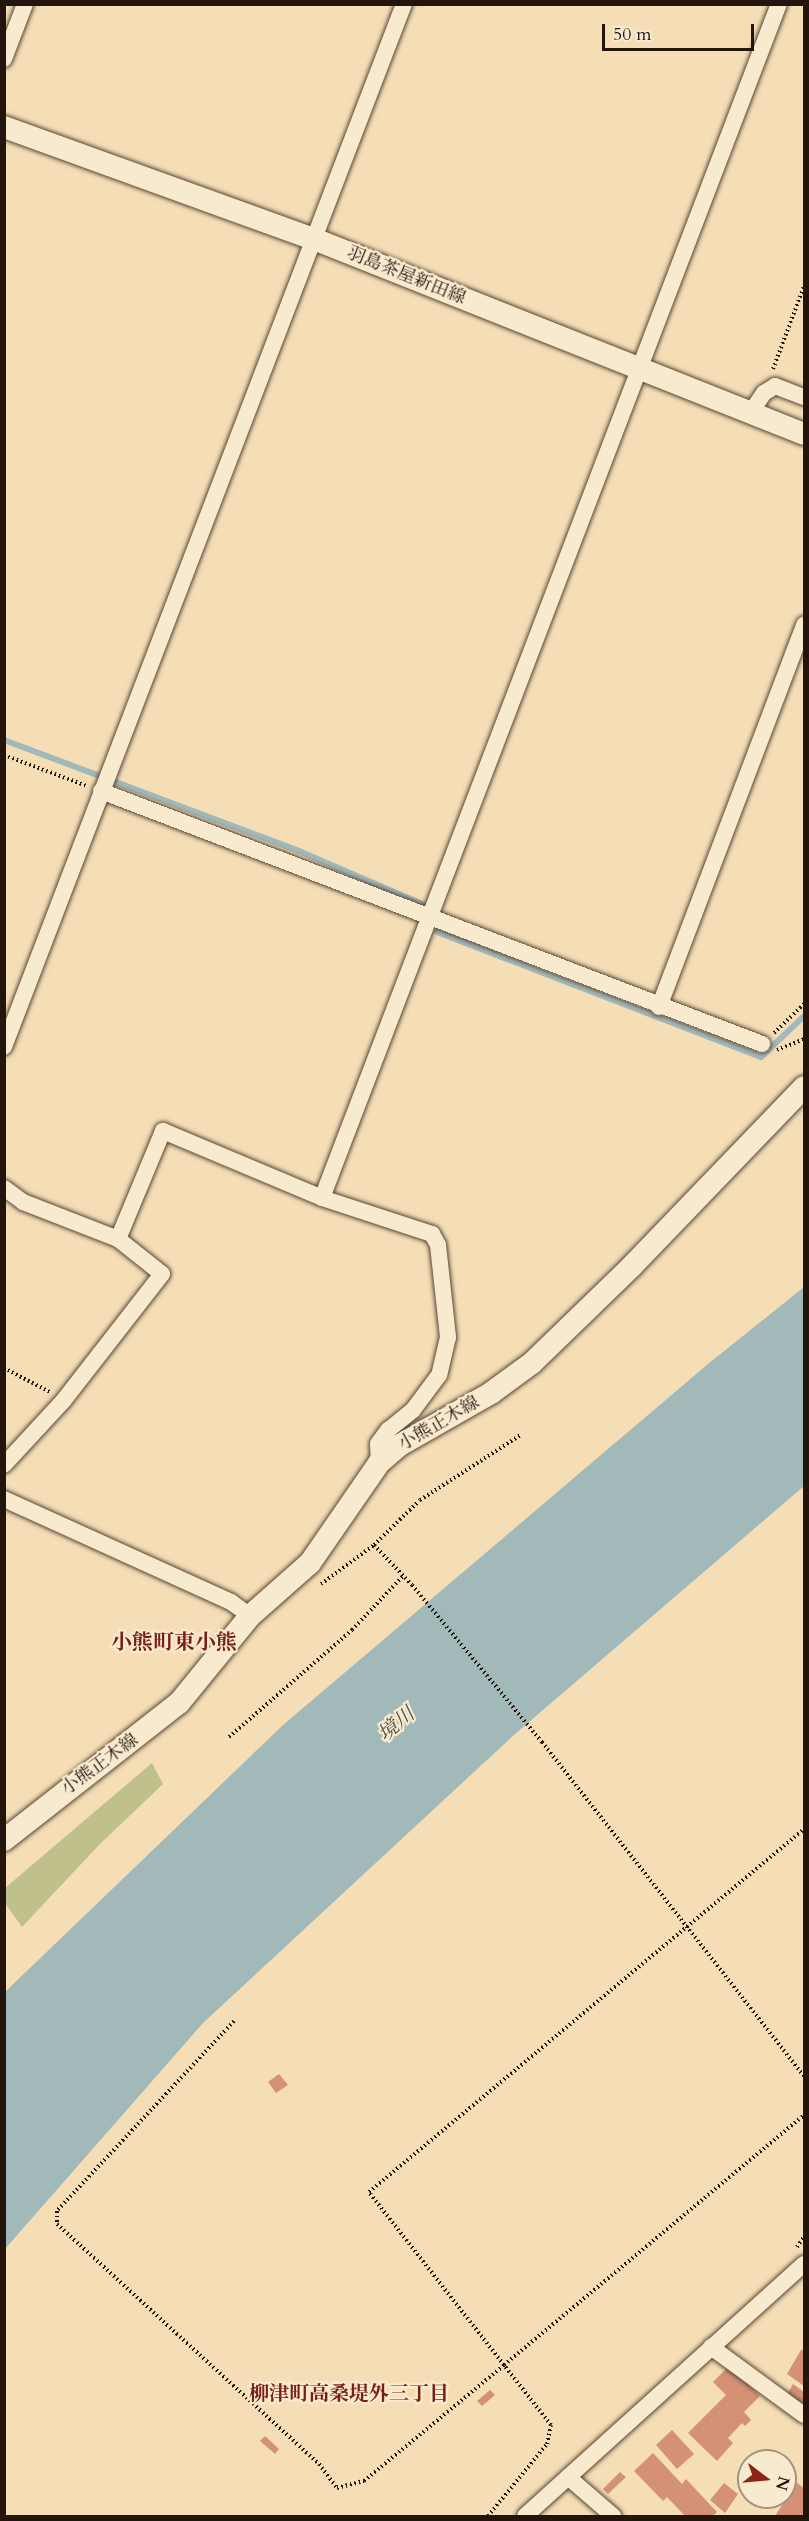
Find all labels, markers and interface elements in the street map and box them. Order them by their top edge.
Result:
scale bar [605,12,756,50]
text: 50 m [613,22,652,47]
street label: 羽島茶屋新田線 [344,242,468,310]
street label: 小熊正木線 [395,1392,483,1456]
district label: 小熊町東小熊 [111,1630,237,1656]
water label: 境川 [373,1702,419,1746]
street label: 小熊正木線 [57,1730,143,1800]
district label: 柳津町高桑堤外三丁目 [249,2381,449,2405]
north arrow [737,2449,797,2509]
text: N [770,2474,795,2493]

